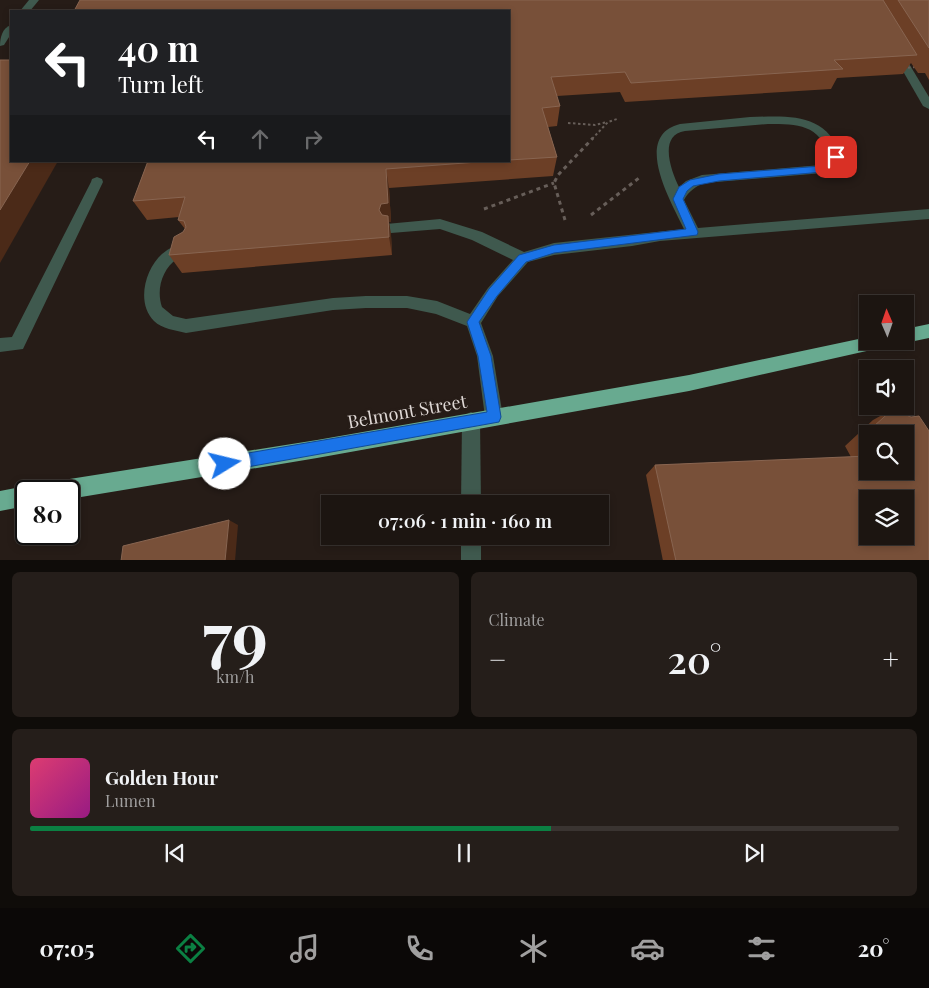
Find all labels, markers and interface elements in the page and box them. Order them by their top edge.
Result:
text: 40 m [118,24,199,71]
icon: left [35,30,100,95]
text: Turn left [118,69,203,99]
icon: left [193,125,221,153]
icon: ahead [246,125,274,153]
icon: right [299,125,327,153]
pin [815,136,857,178]
icon: arrive [822,143,850,171]
north arrow [859,295,914,350]
map controls [859,295,914,545]
button: sound [859,360,914,415]
street label: Belmont Street [345,389,469,433]
button: search [859,425,914,480]
position arrow [198,437,250,489]
speed limit sign: 80 [15,480,80,545]
button: layers [859,490,914,545]
text: 07:06 · 1 min · 160 m [378,507,552,533]
text: 79 [202,590,268,676]
text: Climate [489,609,545,630]
text: 20° [668,633,722,684]
text: − [489,640,507,677]
text: + [883,640,899,677]
text: km/h [216,666,254,687]
text: Golden Hour [105,764,218,790]
text: Lumen [105,790,156,811]
icon: previous [161,839,189,867]
icon: pause [450,839,478,867]
icon: next [740,839,768,867]
icon: directions [173,931,208,966]
icon: music [287,931,322,966]
icon: phone [402,931,437,966]
icon: climate [516,931,551,966]
icon: car [630,931,665,966]
icon: filters [744,931,779,966]
text: 07:05 [40,933,94,963]
text: 20° [858,933,889,963]

